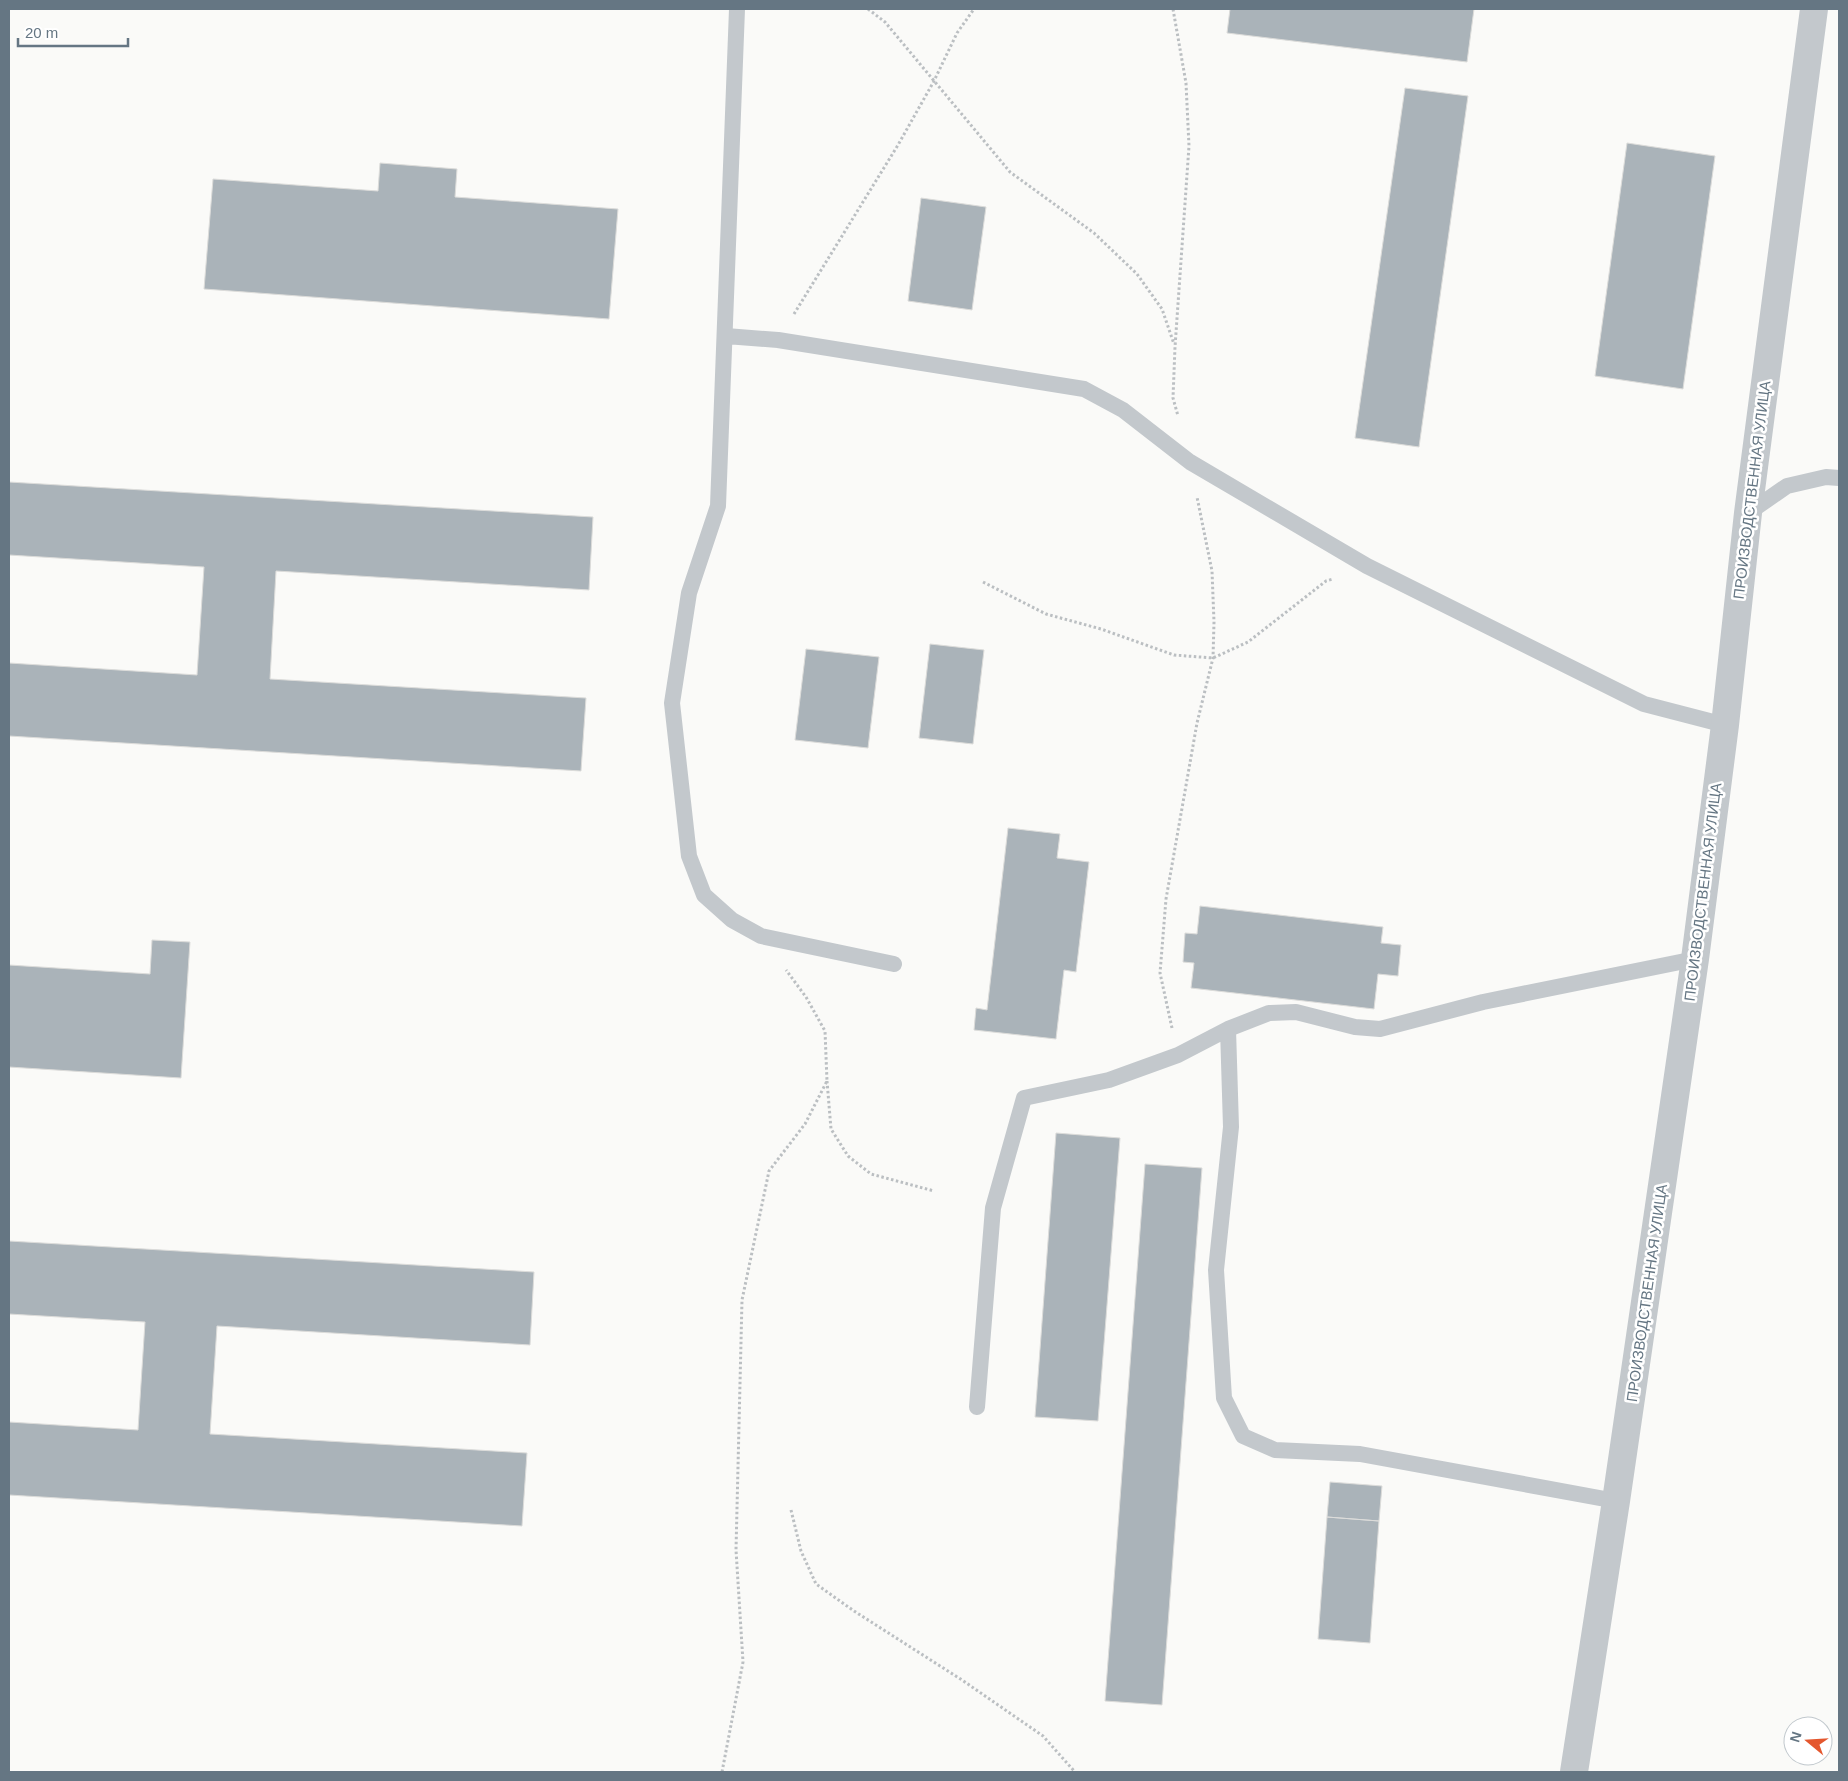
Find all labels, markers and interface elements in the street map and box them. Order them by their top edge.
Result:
scale bar [18,15,128,47]
text: 20 m [25,24,58,41]
street label: ПРОИЗВОДСТВЕННАЯ УЛИЦА [1730,380,1773,600]
street label: ПРОИЗВОДСТВЕННАЯ УЛИЦА [1681,782,1724,1002]
street label: ПРОИЗВОДСТВЕННАЯ УЛИЦА [1623,1183,1670,1403]
north arrow [1783,1716,1833,1766]
text: N [1786,1730,1805,1744]

